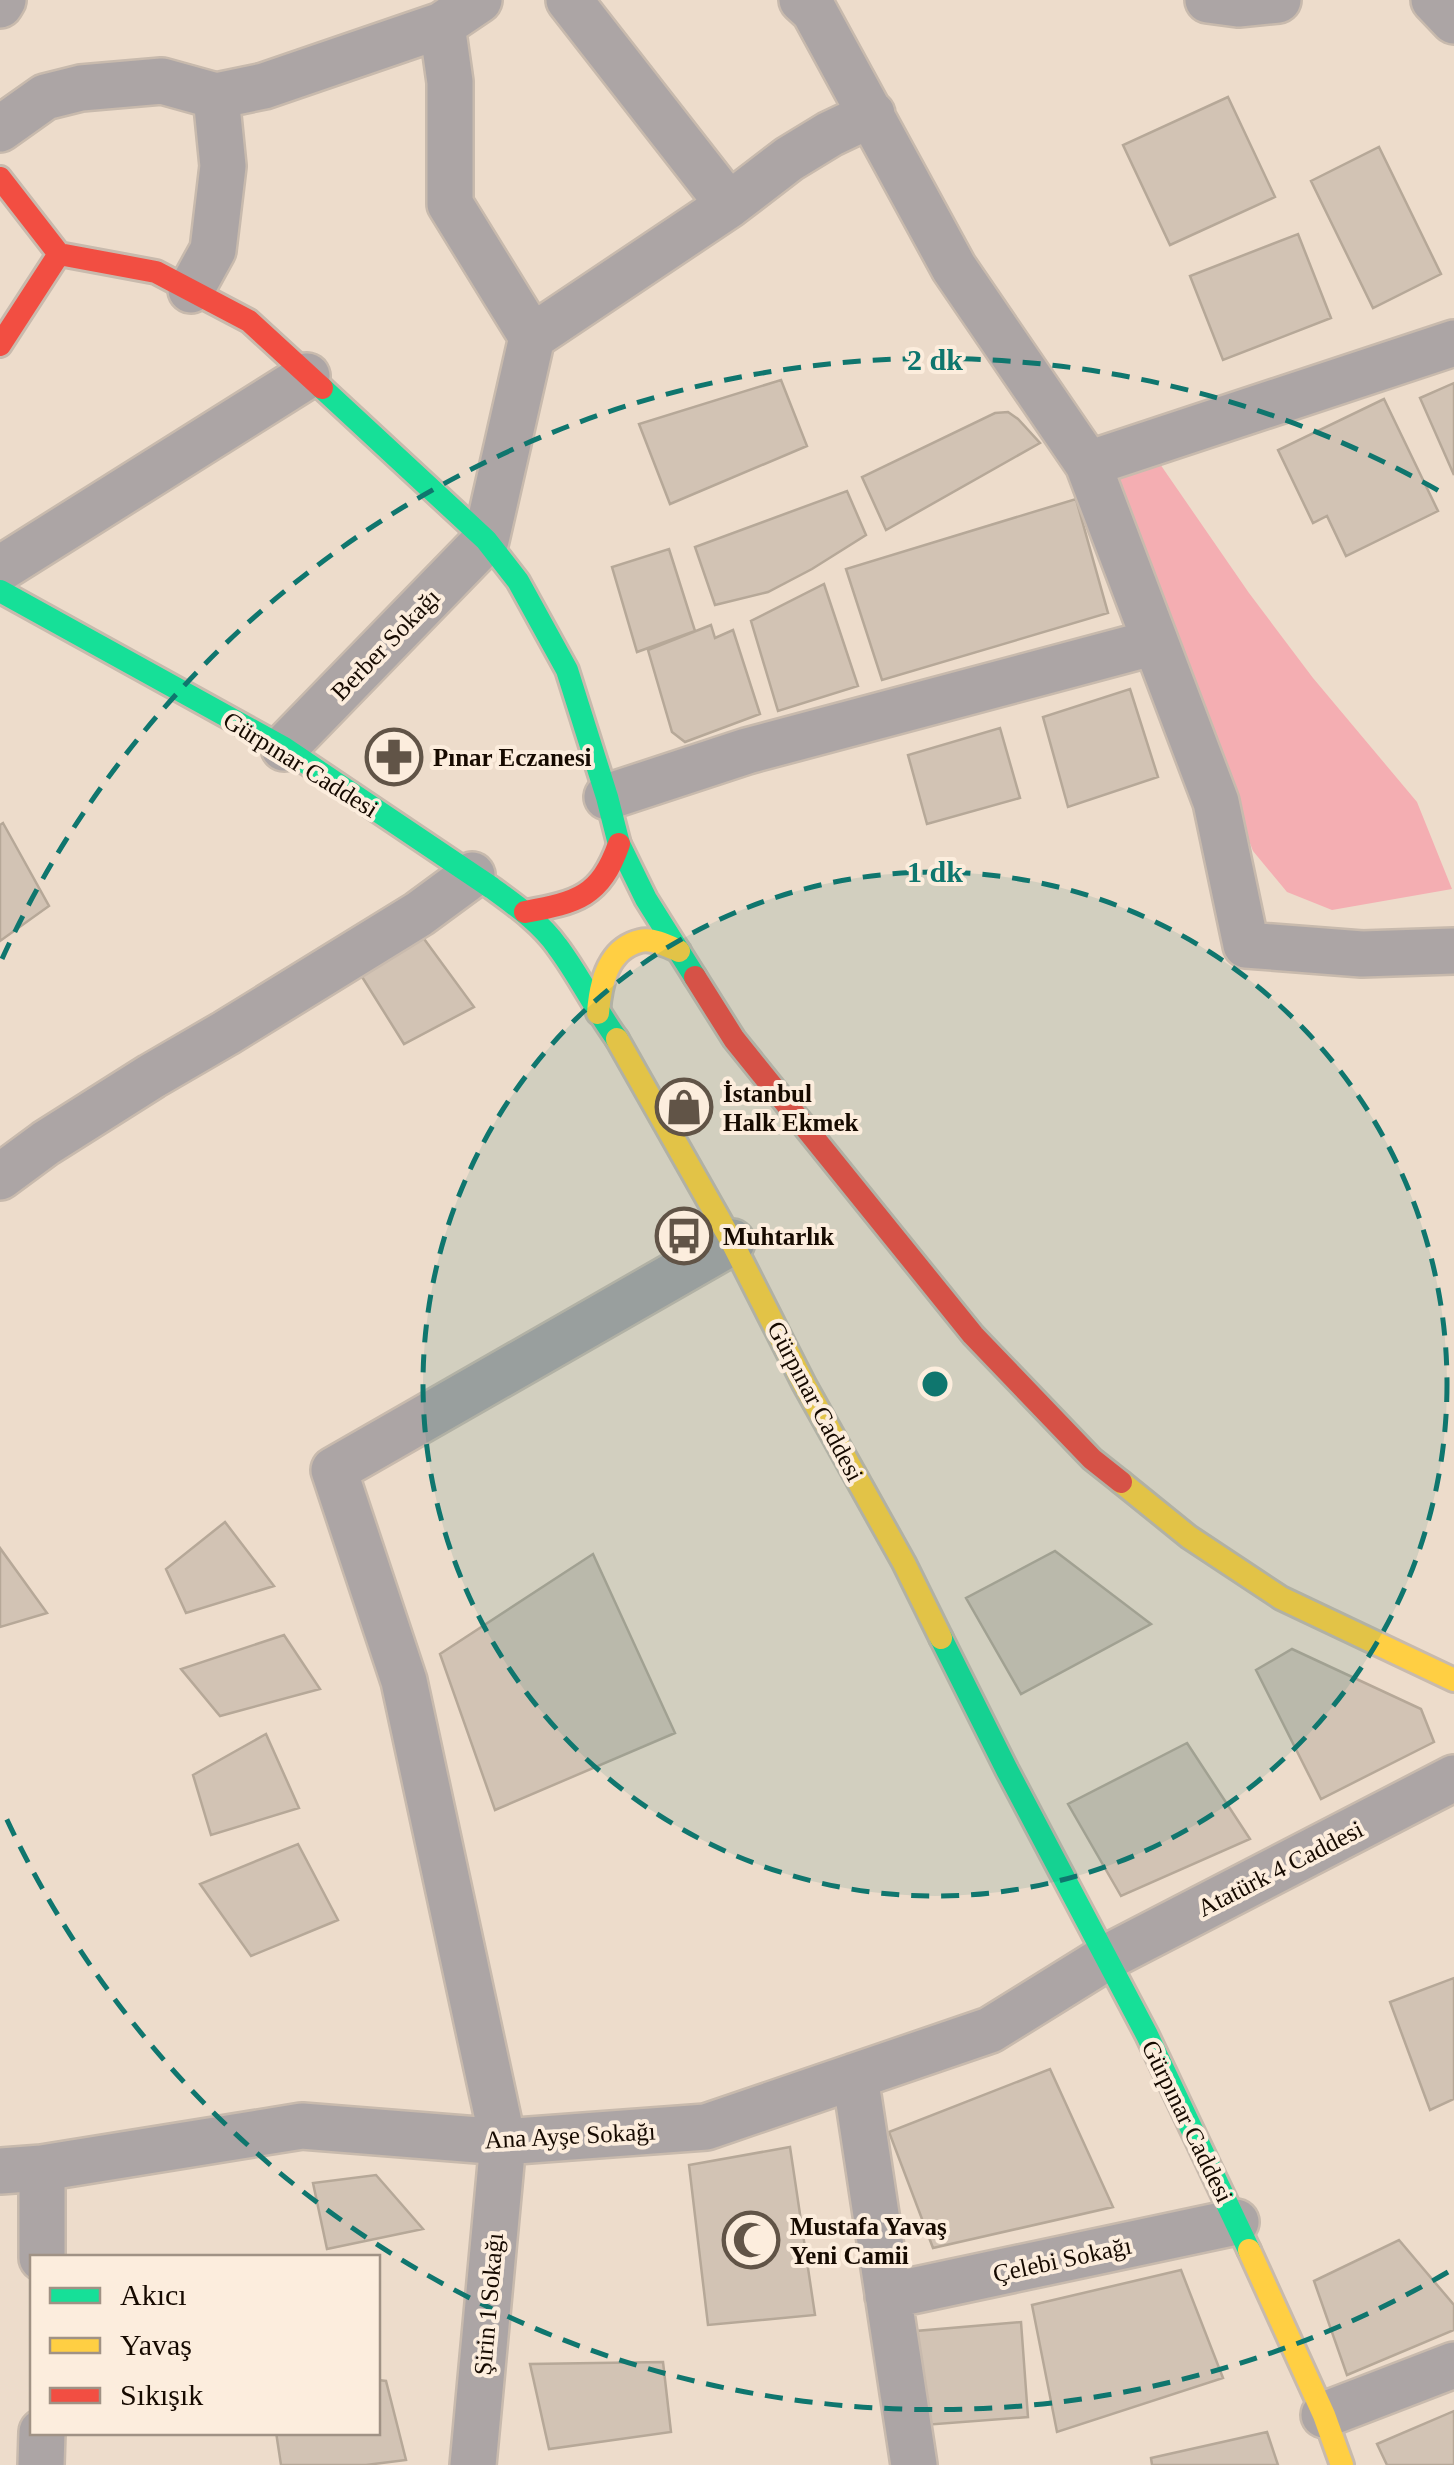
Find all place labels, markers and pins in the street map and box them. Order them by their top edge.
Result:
pharmacy icon: Pınar Eczanesi [364,727,424,787]
place label: Pınar Eczanesi [433,744,592,771]
shop icon: İstanbul Halk Ekmek [654,1077,714,1137]
place label: İstanbul Halk Ekmek [723,1080,859,1136]
bus stop icon: Muhtarlık [654,1206,714,1266]
place label: Muhtarlık [723,1223,834,1250]
centre of rings [917,1366,953,1402]
mosque icon: Mustafa Yavaş Yeni Camii [721,2210,781,2270]
place label: Mustafa Yavaş Yeni Camii [790,2213,947,2269]

